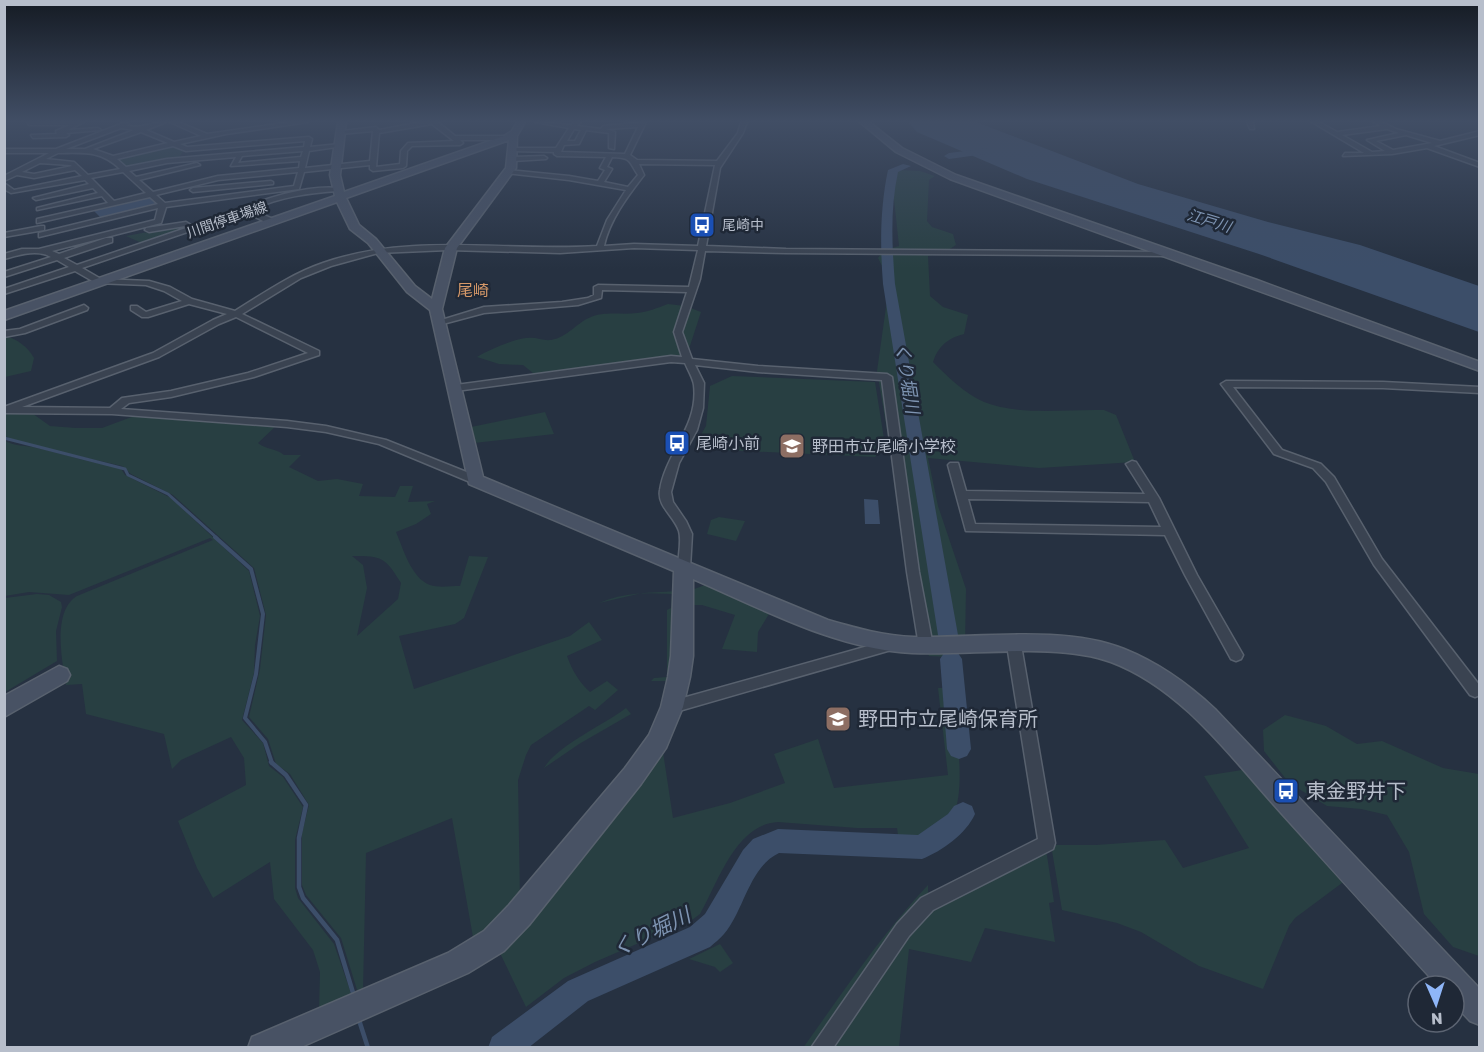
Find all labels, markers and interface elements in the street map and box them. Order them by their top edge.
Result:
street label: 川間停車場線 [185,198,269,242]
water label: 江戸川 [1185,206,1235,237]
bus stop icon: 尾崎中 [687,210,717,240]
place label: 尾崎中 [722,217,764,234]
district label: 尾崎 [457,281,489,300]
water label: くり堀川 [891,341,924,417]
bus stop icon: 尾崎小前 [662,428,692,458]
school or university icon: 野田市立尾崎小学校 [777,431,807,461]
place label: 尾崎小前 [696,434,760,453]
place label: 野田市立尾崎小学校 [812,437,956,456]
school or university icon: 野田市立尾崎保育所 [823,704,853,734]
place label: 野田市立尾崎保育所 [858,707,1038,731]
bus stop icon: 東金野井下 [1271,776,1301,806]
place label: 東金野井下 [1306,779,1406,803]
water label: くり堀川 [608,901,696,962]
north arrow [1406,974,1466,1034]
text: N [1431,1009,1443,1028]

